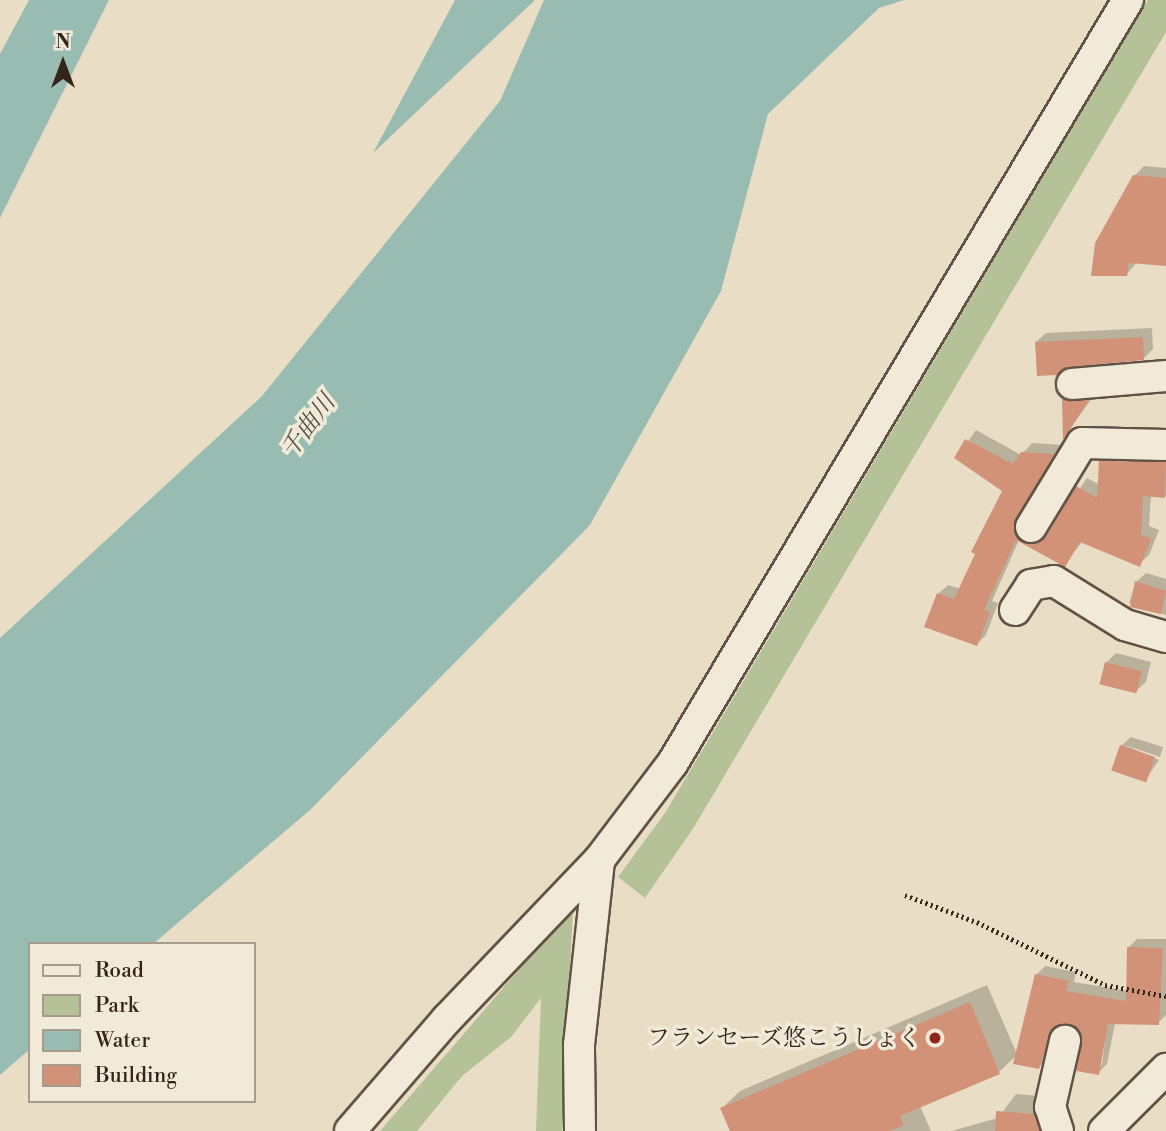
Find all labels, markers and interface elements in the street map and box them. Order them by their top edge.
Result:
north arrow [28,28,98,98]
text: N [55,30,71,54]
water label: 千曲川 [276,390,342,464]
legend [28,942,256,1103]
text: Road [95,958,144,984]
text: Park [95,993,139,1019]
place label: フランセーズ悠こうしょく [646,1024,921,1052]
text: Water [95,1028,150,1054]
marker: フランセーズ悠こうしょく [927,1030,943,1046]
text: Building [95,1063,177,1089]

